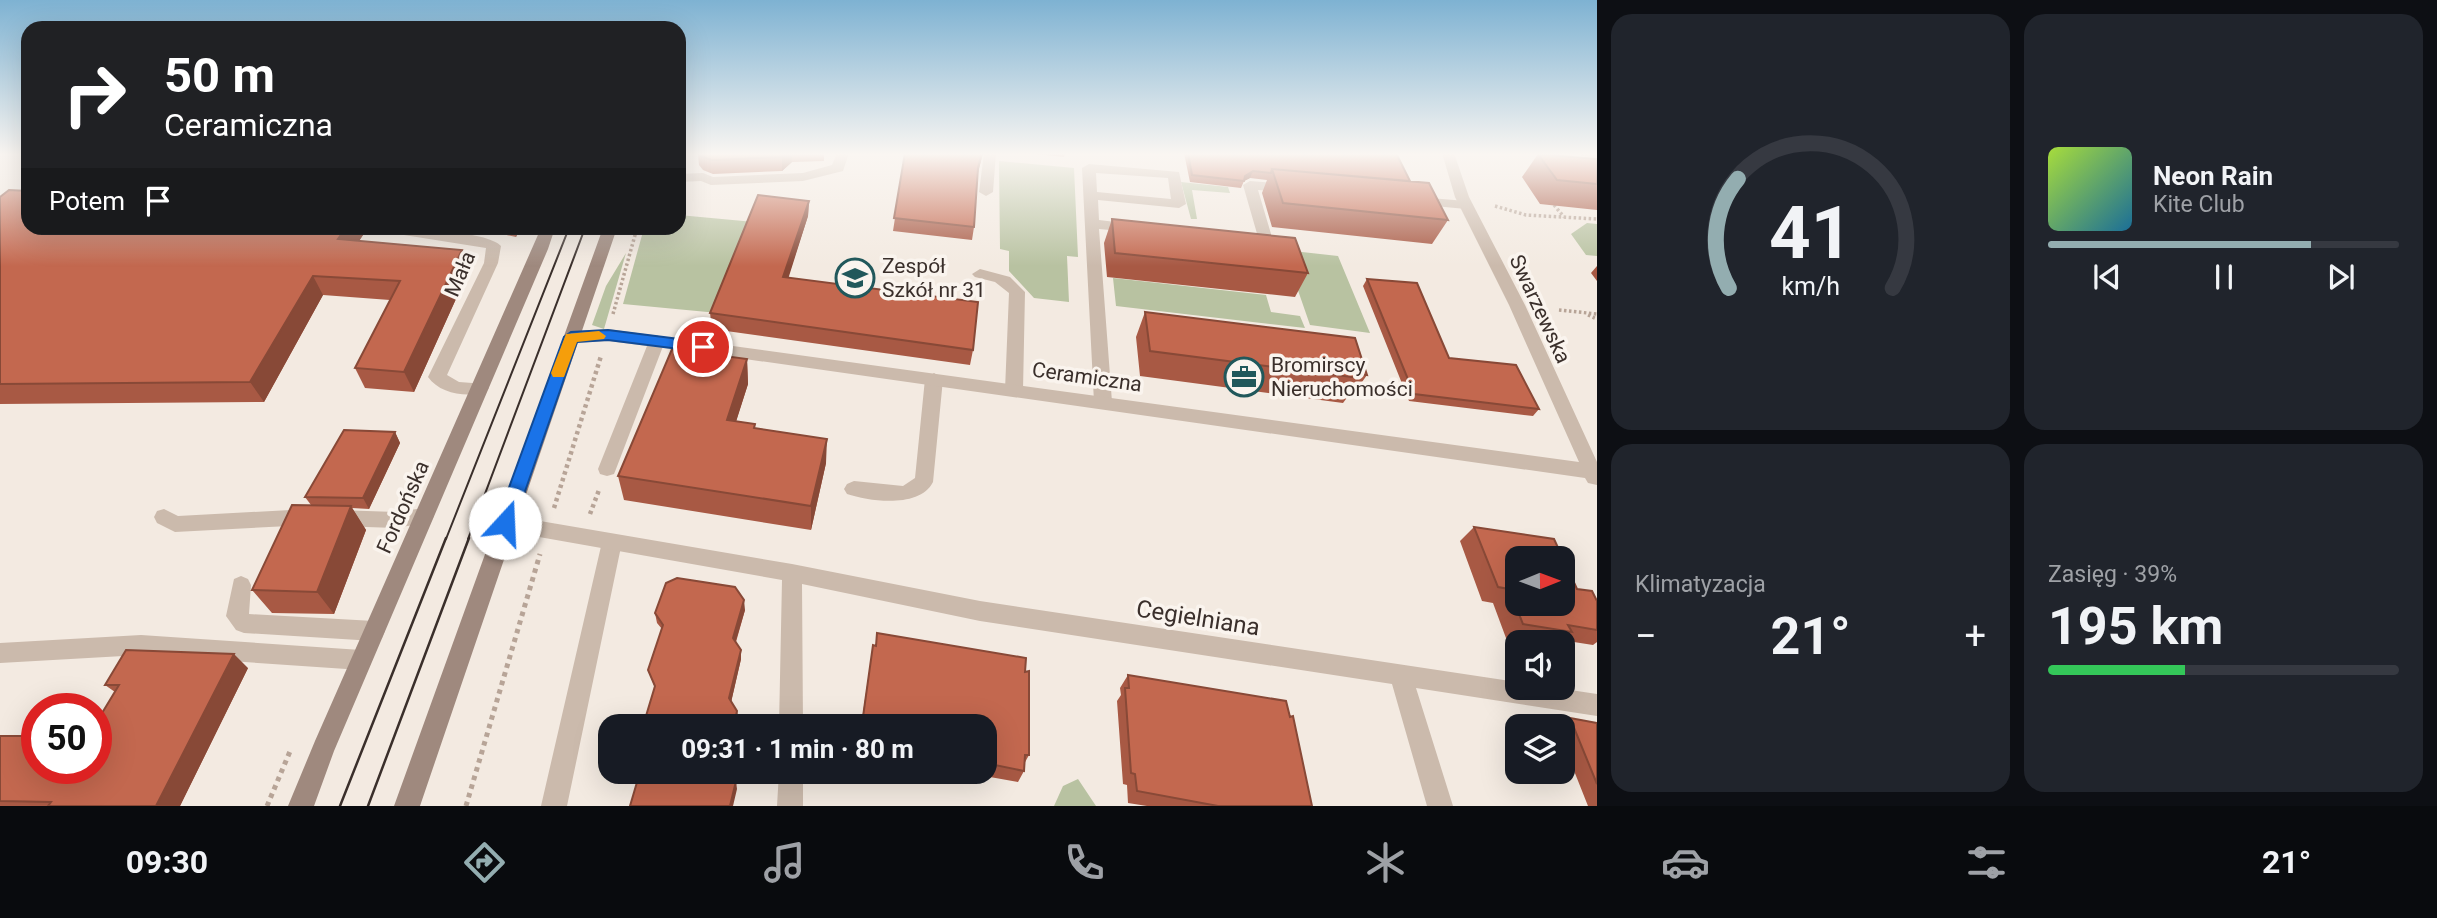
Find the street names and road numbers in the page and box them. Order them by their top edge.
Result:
street label: Mała [440,248,480,300]
street label: Swarzewska [1504,251,1576,367]
street label: Ceramiczna [1030,357,1144,397]
street label: Fordońska [372,457,434,557]
street label: Cegielniana [1134,594,1262,642]

